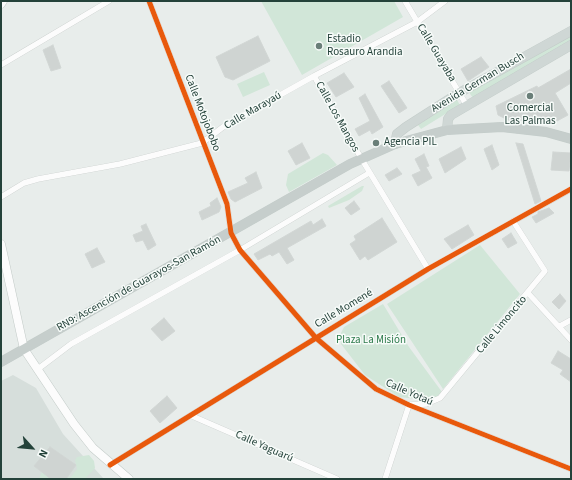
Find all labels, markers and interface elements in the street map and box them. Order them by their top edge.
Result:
street label: Calle Guayaba [414,22,458,84]
place label: Estadio Rosauro Arandia [327,33,403,59]
marker: Estadio Rosauro Arandia [314,41,324,51]
street label: Avenida German Busch [429,50,527,116]
street label: Calle Motojobobo [181,73,223,153]
street label: Calle Los Mangos [312,79,362,155]
street label: Calle Marayaú [222,89,284,133]
marker: Comercial Las Palmas [525,91,535,101]
place label: Comercial Las Palmas [504,102,556,128]
place label: Agencia PIL [384,136,437,150]
marker: Agencia PIL [371,138,381,148]
street label: RN9: Ascención de Guarayos-San Ramón [55,233,223,335]
street label: Calle Momené [313,287,375,331]
street label: Calle Limoncito [474,293,530,357]
park label: Plaza La Misión [336,334,406,348]
street label: Calle Yotaú [383,377,435,409]
north arrow [12,428,52,468]
street label: Calle Yaguarú [233,428,295,466]
text: N [35,447,51,460]

